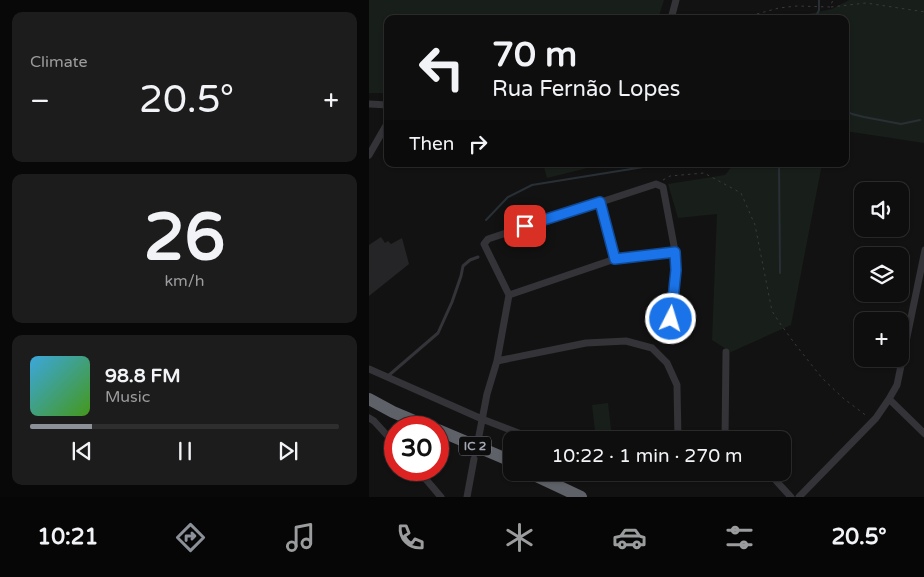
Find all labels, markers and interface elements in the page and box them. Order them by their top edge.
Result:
text: 70 m [492,34,577,76]
icon: left [409,35,474,100]
text: Climate [30,52,88,72]
text: Rua Fernão Lopes [492,76,680,102]
text: 20.5° [139,77,234,123]
text: − [30,84,50,118]
text: + [323,84,339,118]
icon: right [464,130,492,158]
text: Then [409,133,454,155]
map controls [854,182,909,367]
button: sound [854,182,909,237]
text: 26 [144,199,225,278]
pin [504,205,546,247]
icon: arrive [511,212,539,240]
button: layers [854,247,909,302]
text: km/h [164,271,205,291]
position arrow [644,292,696,344]
button: + [854,312,909,367]
text: 98.8 FM [105,365,181,387]
text: Music [105,387,150,407]
speed limit sign: 30 [384,416,449,481]
road number: IC 2 [459,436,491,456]
icon: previous [68,437,96,465]
icon: pause [171,437,199,465]
icon: next [274,437,302,465]
text: 10:22 · 1 min · 270 m [551,445,743,467]
icon: directions [173,520,208,555]
icon: music [283,520,318,555]
icon: phone [393,520,428,555]
icon: climate [502,520,537,555]
icon: car [612,520,647,555]
icon: filters [722,520,757,555]
text: 10:21 [37,524,98,550]
text: 20.5° [831,524,887,550]

